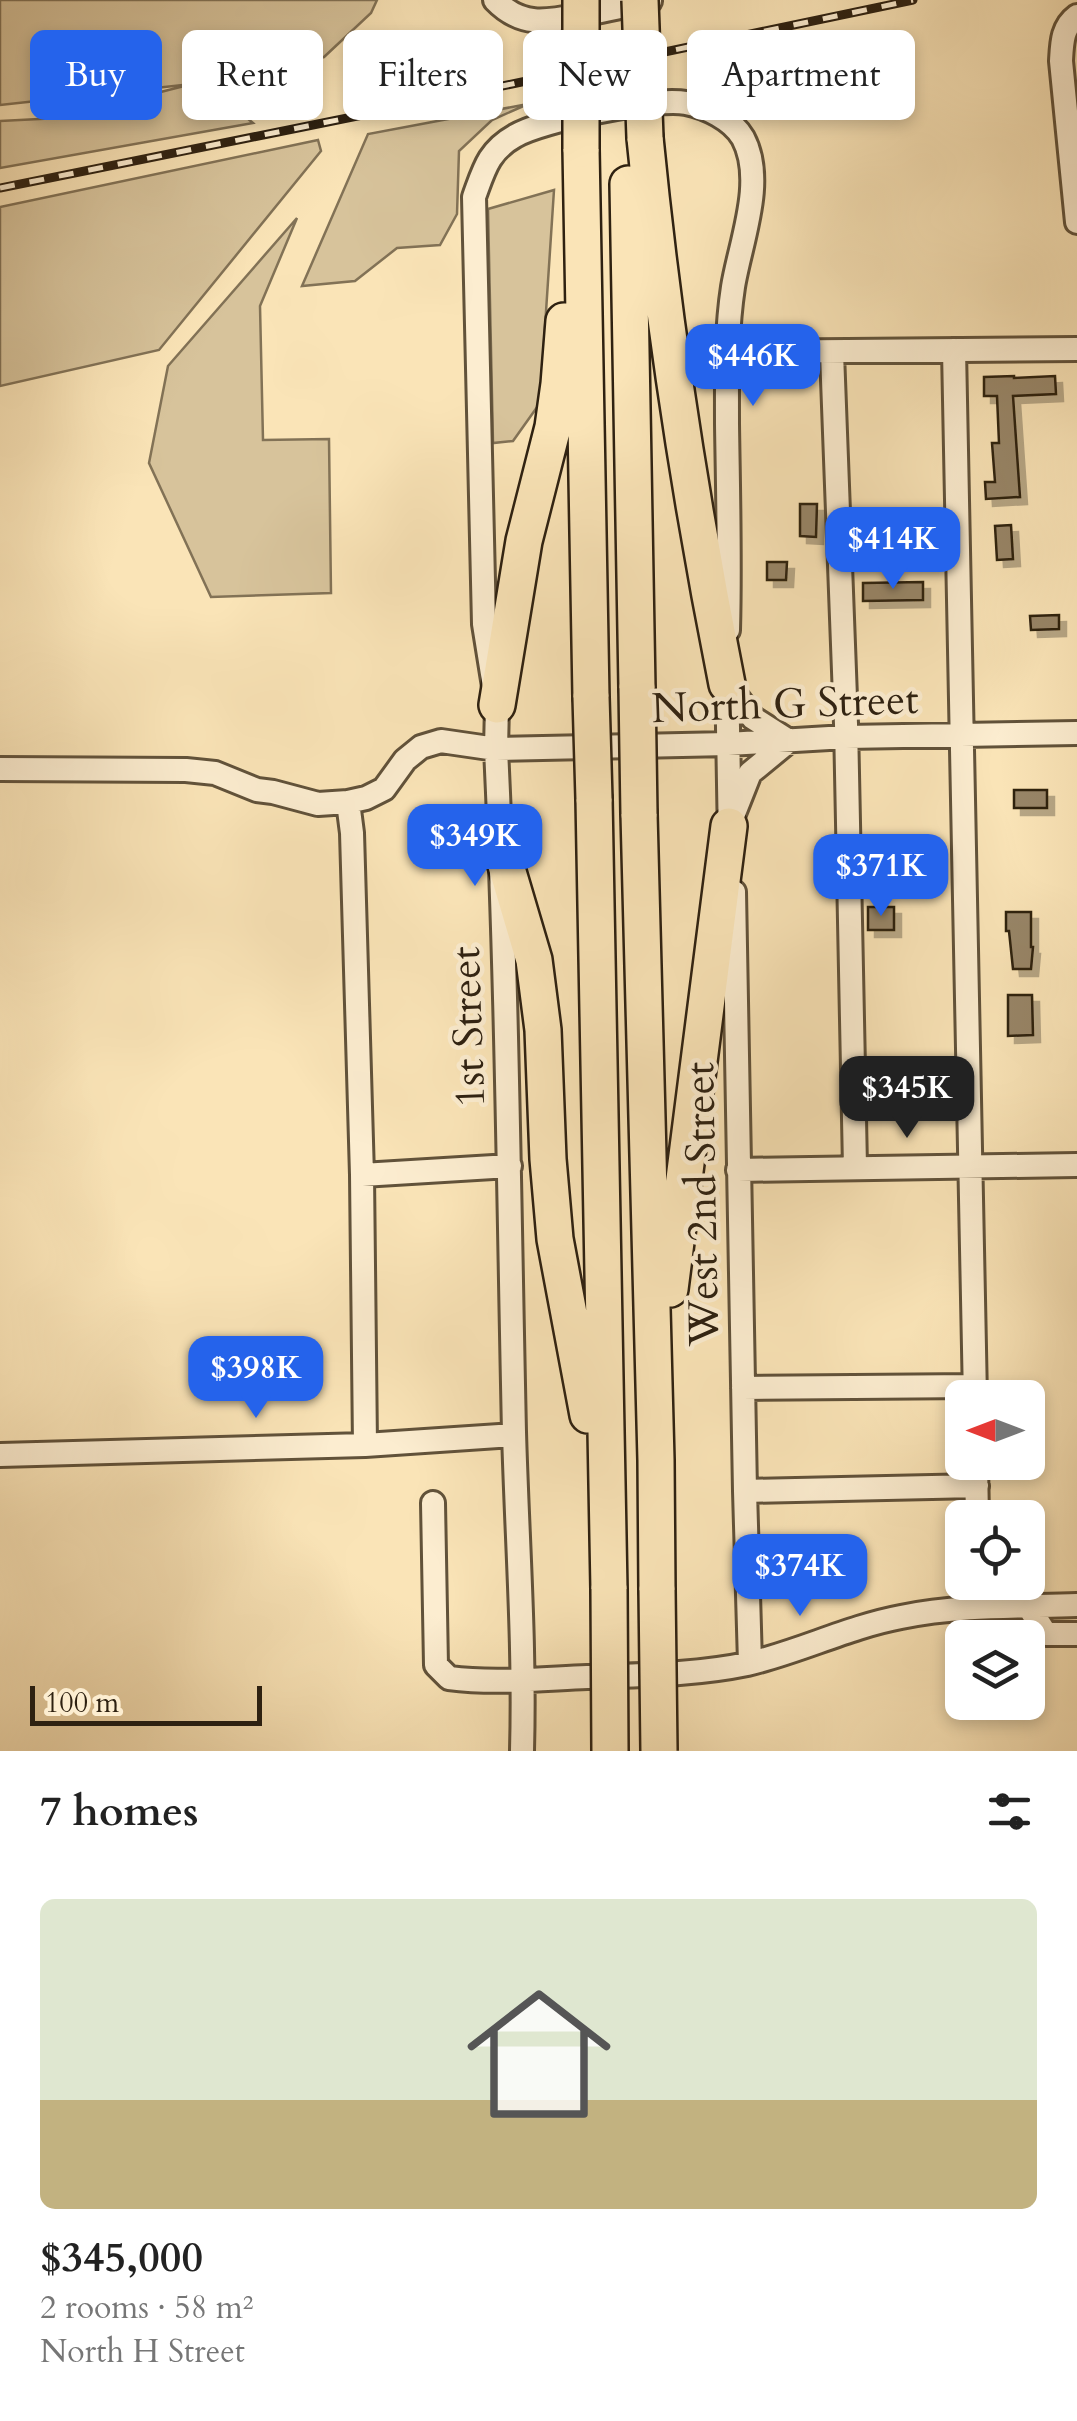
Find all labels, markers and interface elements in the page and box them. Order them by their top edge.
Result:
chip: Buy [30,30,162,120]
chip: Rent [182,30,323,120]
chip: Filters [343,30,503,120]
chip: New [523,30,667,120]
chip: Apartment [687,30,915,120]
pin: $446K [683,324,823,409]
text: $446K [707,334,799,378]
pin: $414K [823,507,963,592]
text: $414K [847,517,939,561]
street label: North G Street [651,671,919,737]
pin: $349K [405,804,545,889]
text: $349K [429,814,521,858]
pin: $371K [811,834,951,919]
text: $371K [835,844,927,888]
street label: 1st Street [437,945,499,1109]
pin: $345K [837,1056,977,1141]
street label: West 2nd Street [671,1061,733,1348]
text: $345K [861,1066,953,1110]
pin: $398K [186,1336,326,1421]
text: $398K [210,1346,302,1390]
north arrow [945,1380,1045,1480]
map controls [945,1380,1045,1720]
button: locate [945,1500,1045,1600]
pin: $374K [730,1534,870,1619]
text: $374K [754,1544,846,1588]
button: layers [945,1620,1045,1720]
scale bar [30,1681,262,1726]
text: 100 m [45,1684,119,1722]
text: 7 homes [40,1783,198,1840]
icon: filters [982,1784,1037,1839]
icon: home [449,1964,629,2144]
text: $345,000 [40,2229,203,2286]
text: 2 rooms · 58 m² [40,2286,253,2330]
text: North H Street [40,2330,245,2374]

